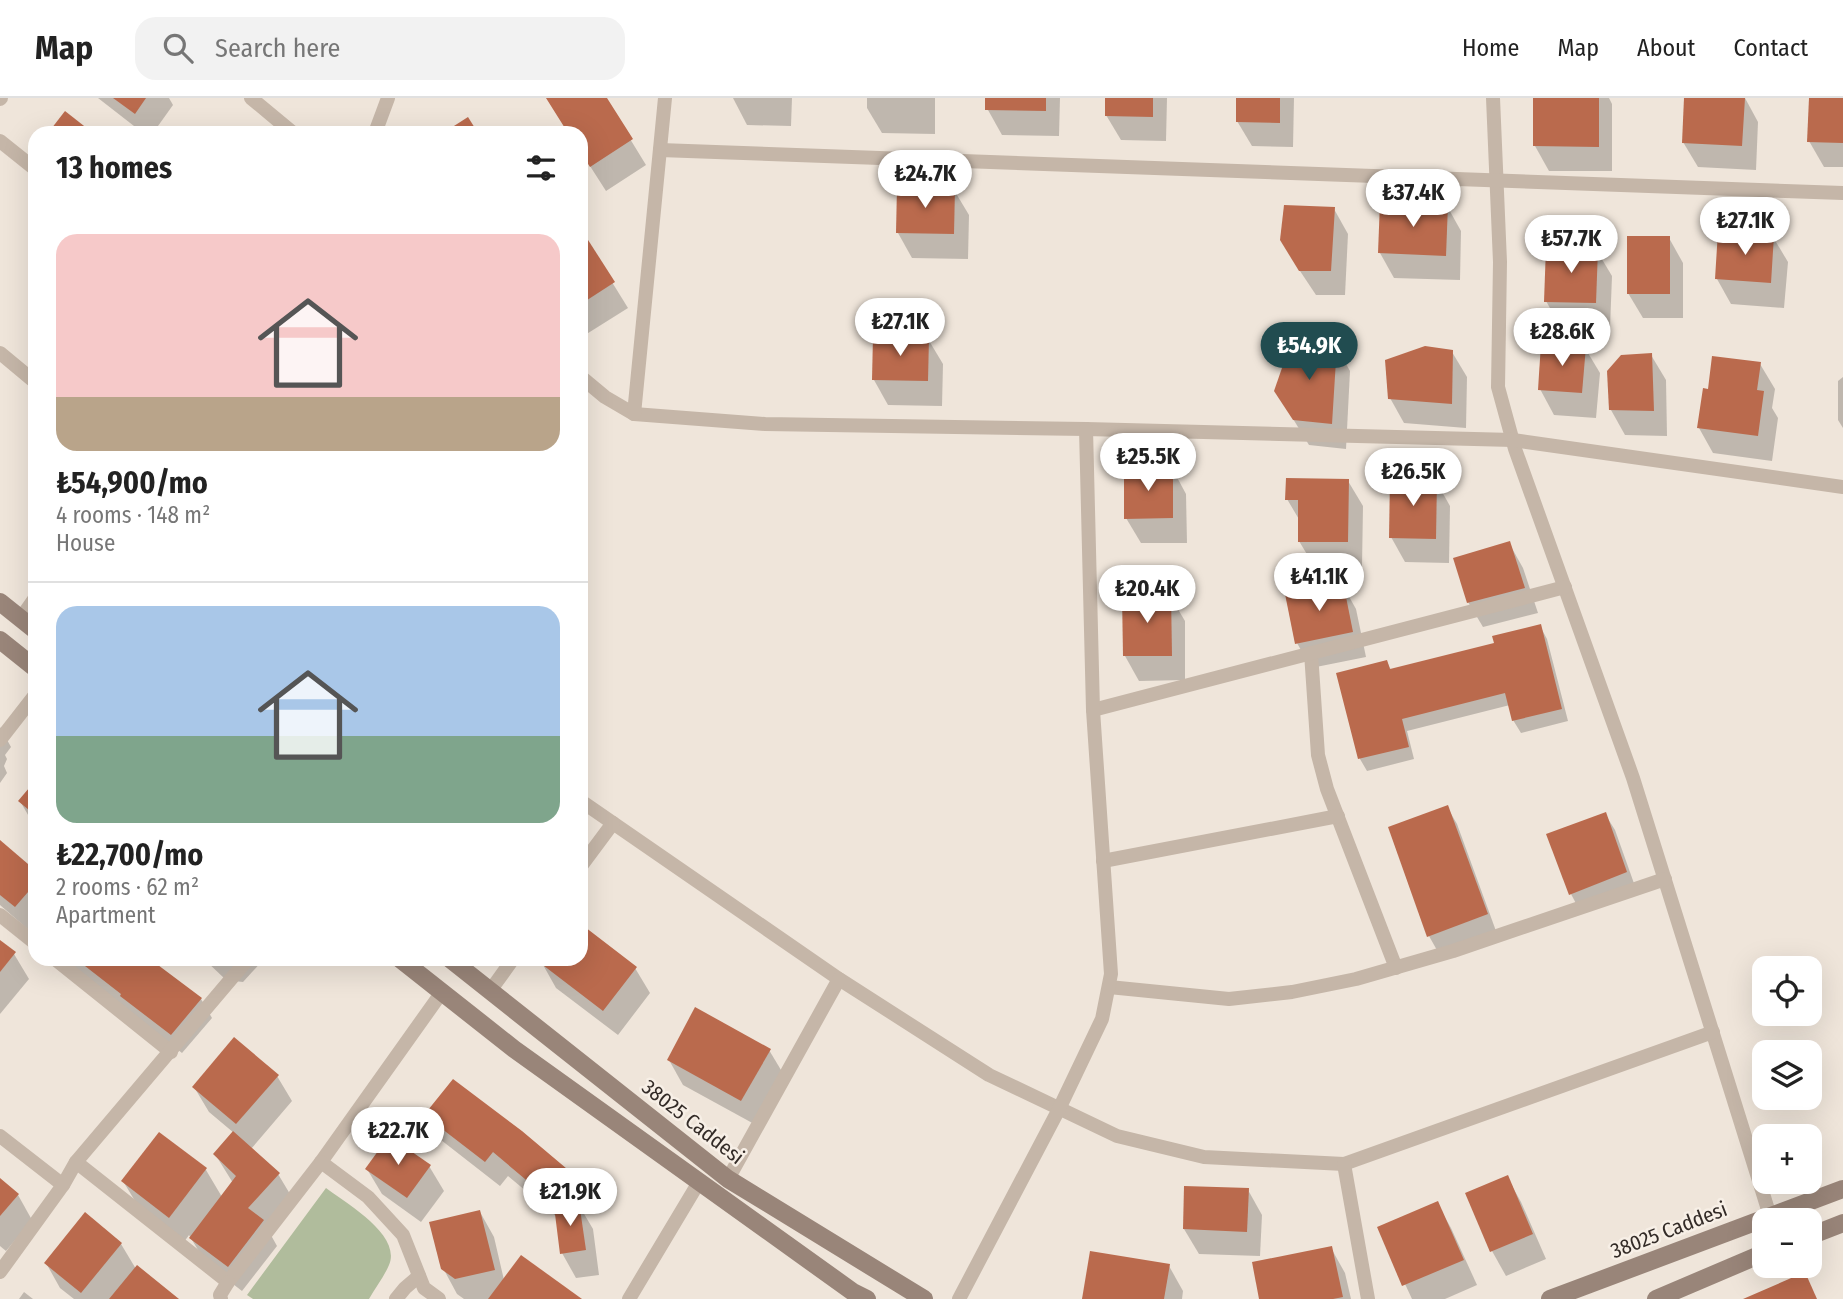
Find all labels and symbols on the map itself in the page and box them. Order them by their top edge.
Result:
pin: ₺24.7K [868,150,982,210]
pin: ₺37.4K [1356,170,1470,229]
pin: ₺27.1K [1688,198,1802,257]
pin: ₺57.7K [1514,216,1628,275]
pin: ₺27.1K [843,299,957,358]
pin: ₺28.6K [1505,308,1619,368]
pin: ₺54.9K [1252,322,1366,382]
pin: ₺25.5K [1091,434,1205,493]
pin: ₺26.5K [1356,448,1470,508]
pin: ₺41.1K [1262,554,1376,613]
pin: ₺20.4K [1090,566,1204,625]
street label: 38025 Caddesi [637,1074,749,1170]
pin: ₺22.7K [341,1108,455,1167]
pin: ₺21.9K [513,1168,627,1228]
street label: 38025 Caddesi [1607,1196,1731,1264]

